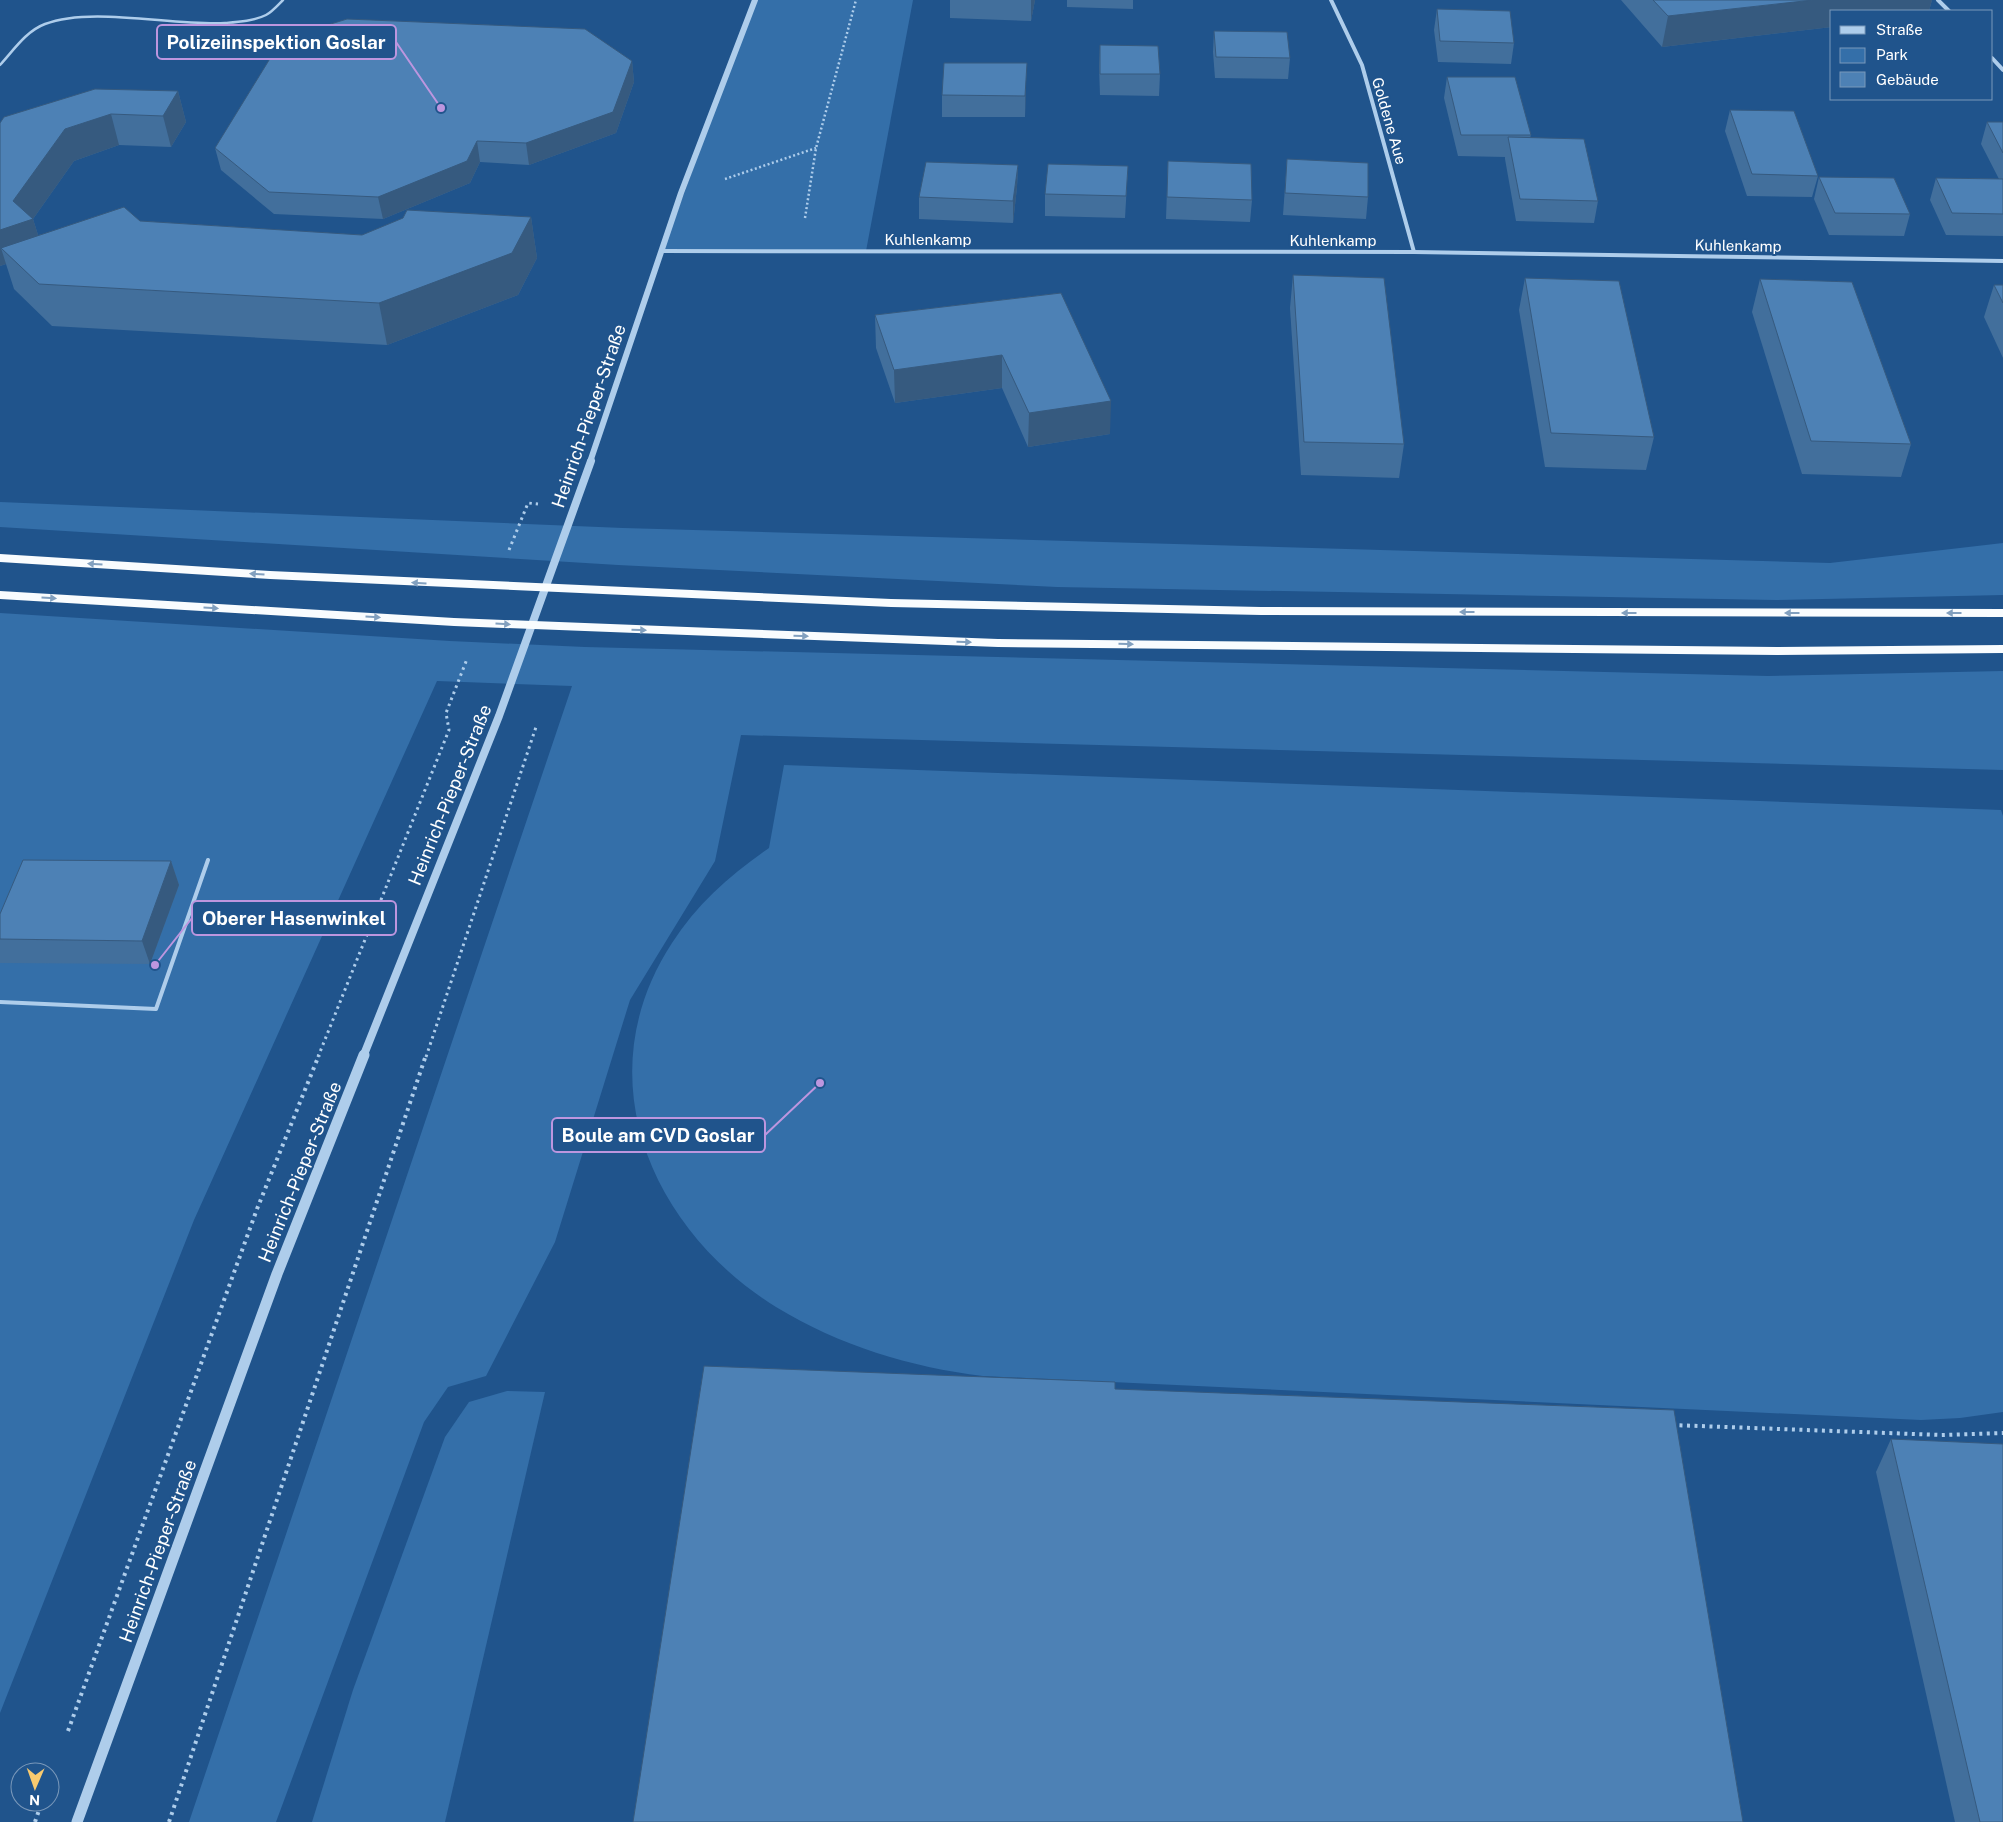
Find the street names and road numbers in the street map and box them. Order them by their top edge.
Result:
street label: Goldene Aue [1369,75,1410,166]
street label: Kuhlenkamp [885,231,972,248]
street label: Kuhlenkamp [1290,232,1377,249]
street label: Kuhlenkamp [1694,236,1782,255]
street label: Heinrich-Pieper-Straße [547,321,630,510]
street label: Heinrich-Pieper-Straße [404,701,495,888]
street label: Heinrich-Pieper-Straße [254,1078,345,1265]
street label: Heinrich-Pieper-Straße [115,1457,200,1645]

